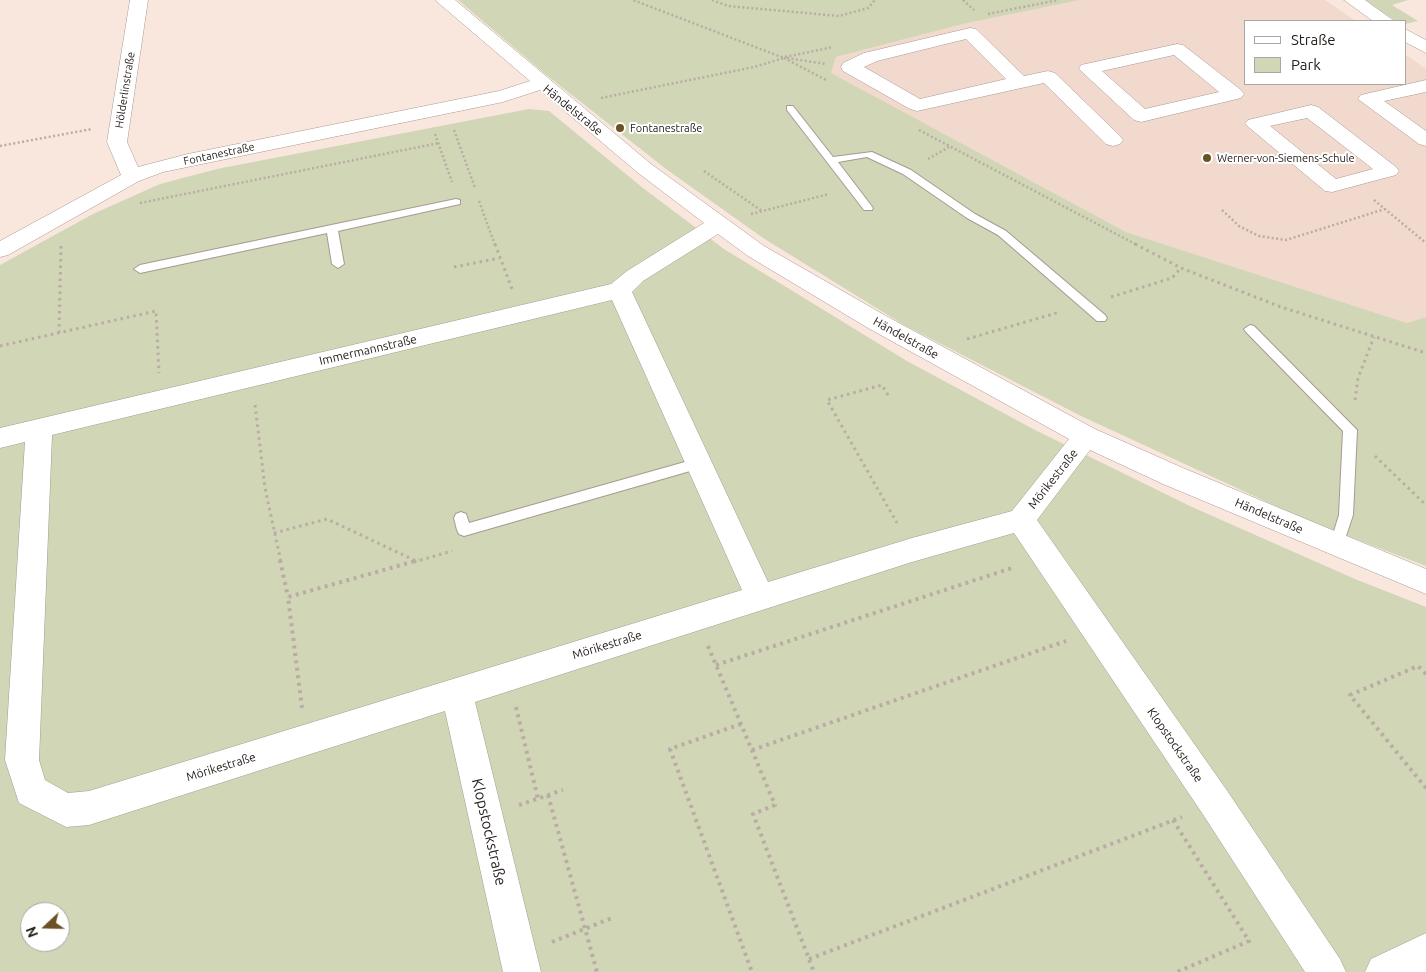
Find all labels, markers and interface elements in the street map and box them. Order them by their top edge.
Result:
legend [1244,20,1406,85]
text: Straße [1291,31,1335,48]
street label: Hölderlinstraße [112,51,138,129]
text: Park [1291,56,1321,73]
street label: Händelstraße [540,82,606,138]
place label: Fontanestraße [630,121,702,135]
marker: Fontanestraße [614,122,626,134]
street label: Fontanestraße [182,140,256,168]
place label: Werner-von-Siemens-Schule [1217,151,1355,165]
marker: Werner-von-Siemens-Schule [1201,152,1213,164]
street label: Händelstraße [871,314,941,362]
street label: Immermannstraße [318,332,418,368]
street label: Mörikestraße [1025,446,1081,512]
street label: Händelstraße [1233,495,1305,537]
street label: Mörikestraße [571,628,643,662]
street label: Klopstockstraße [1144,705,1206,785]
street label: Mörikestraße [185,750,257,784]
street label: Klopstockstraße [468,777,510,887]
north arrow [20,902,70,952]
text: N [23,924,41,940]

